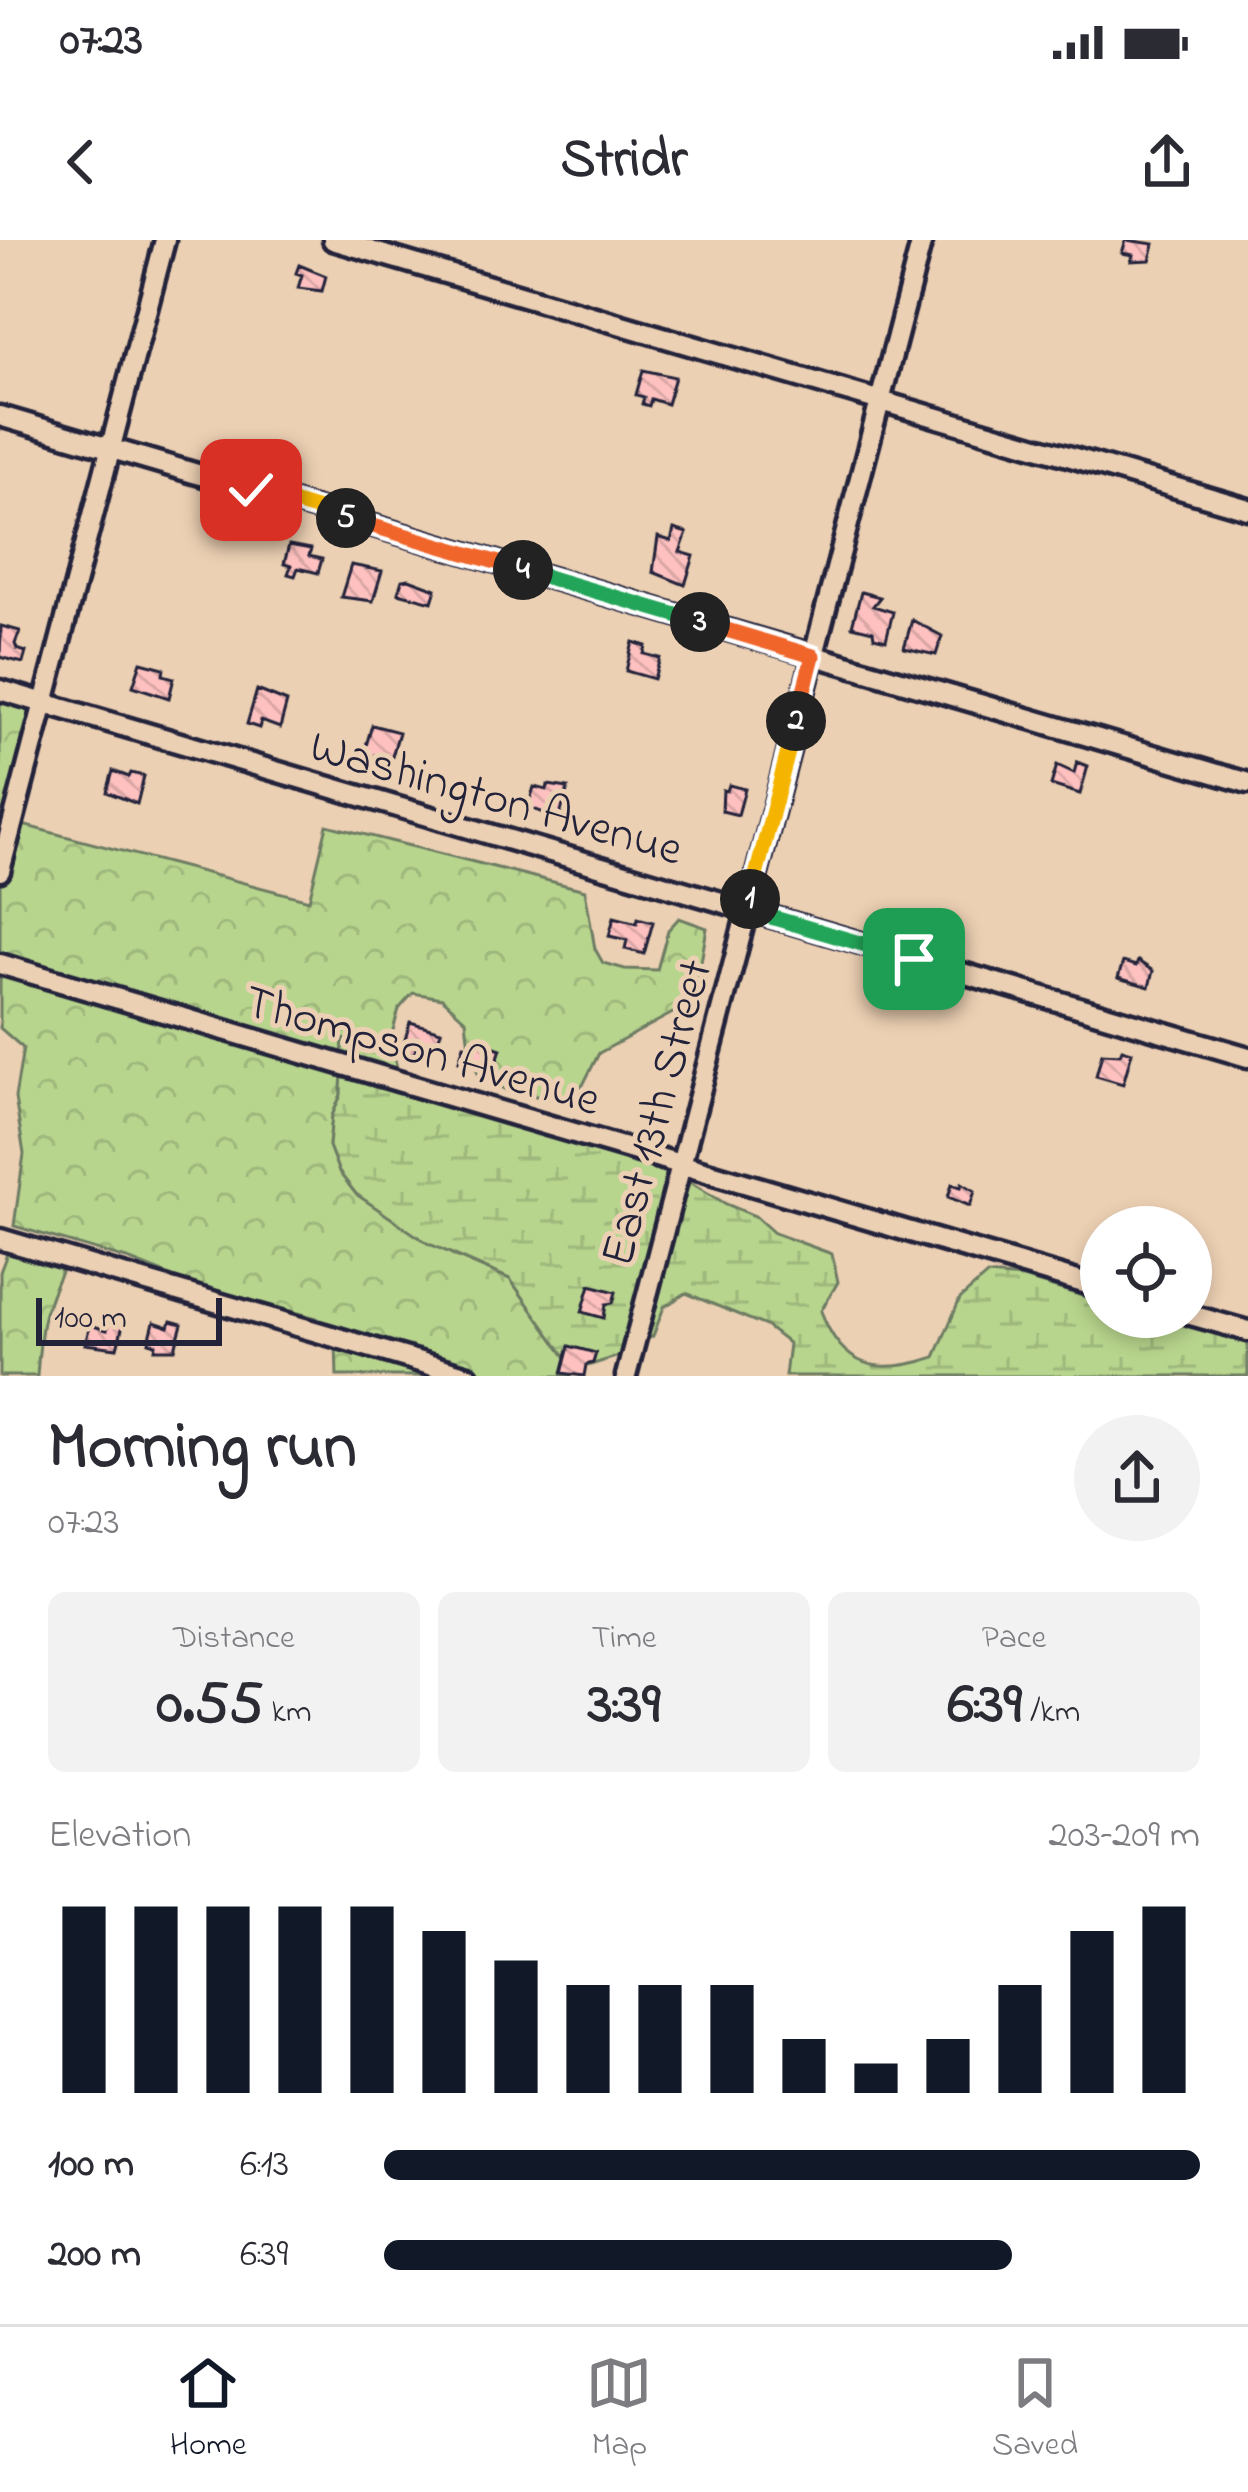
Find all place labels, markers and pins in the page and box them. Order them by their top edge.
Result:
pin [200,439,302,541]
pin: 5 [316,488,376,548]
pin: 4 [493,540,553,600]
pin: 3 [670,592,730,652]
pin: 2 [766,691,826,751]
pin: 1 [720,869,780,929]
pin [863,908,965,1010]

